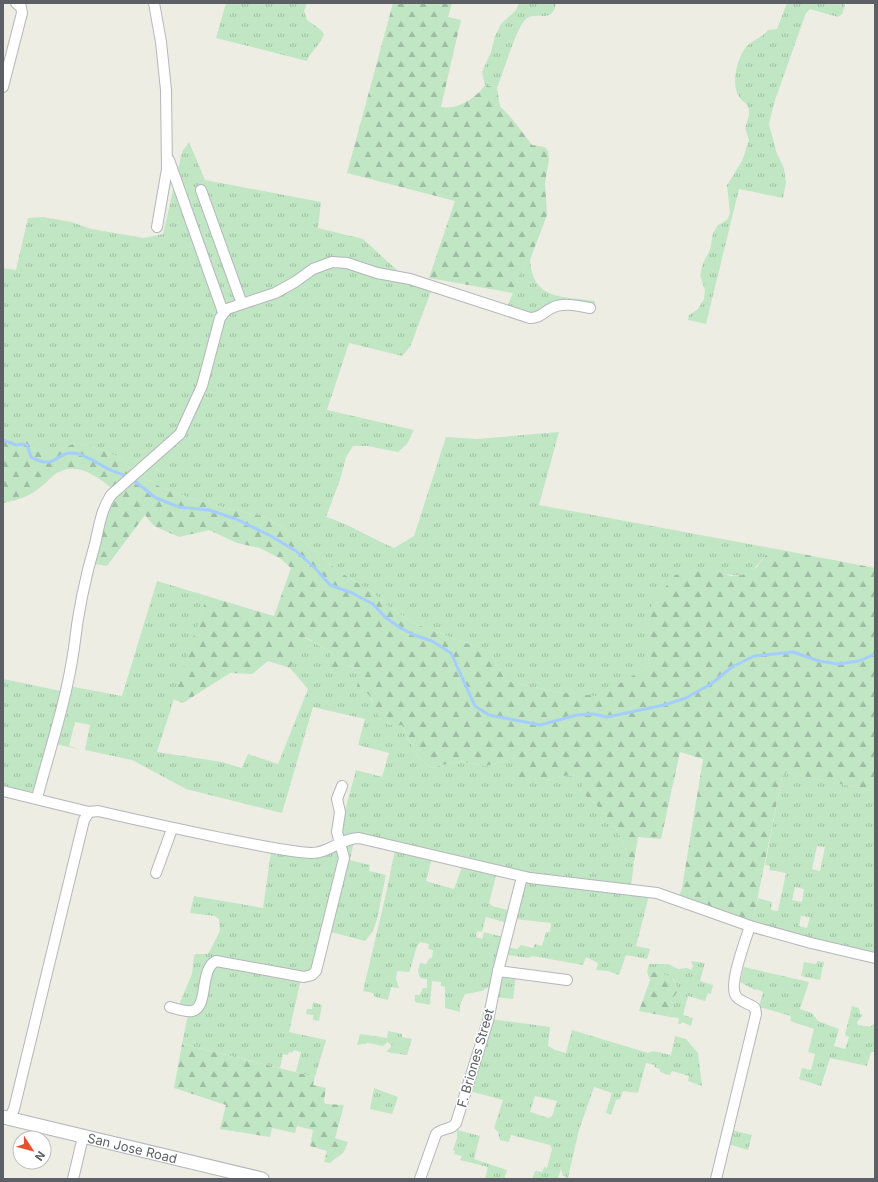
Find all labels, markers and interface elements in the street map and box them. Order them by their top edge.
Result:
street label: F. Briones Street [453,1007,497,1109]
north arrow [12,1130,52,1170]
street label: San Jose Road [86,1130,179,1166]
text: N [32,1148,48,1163]

